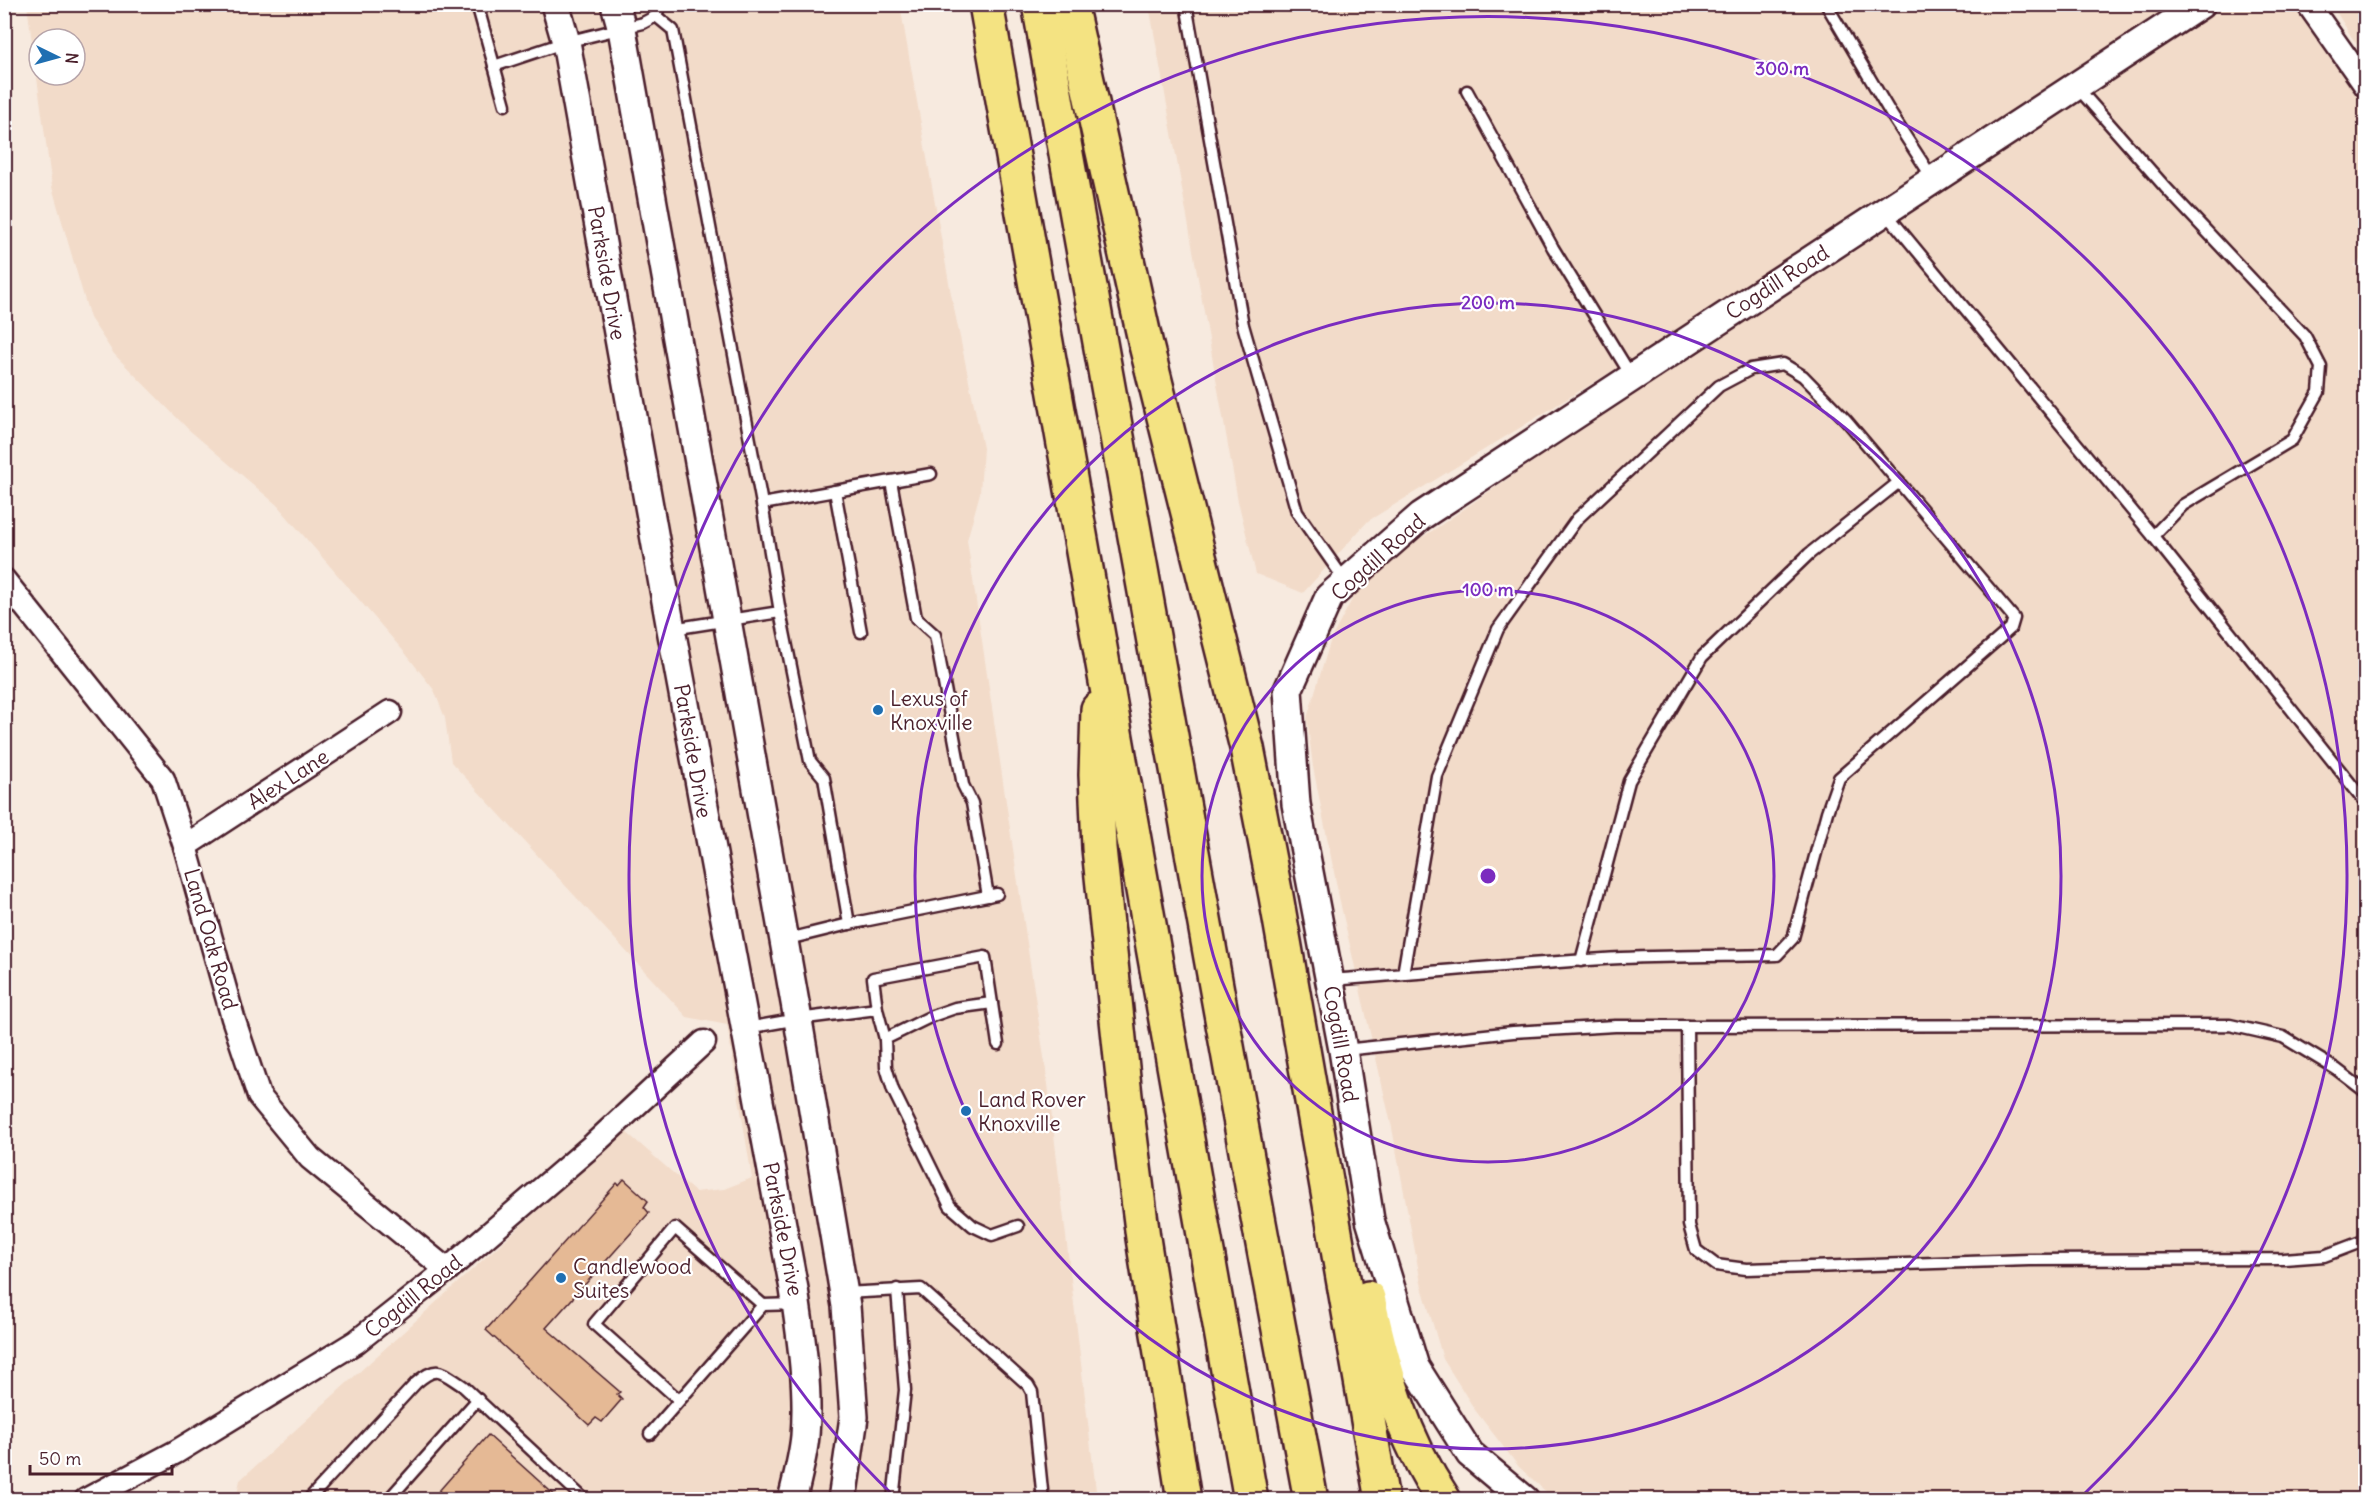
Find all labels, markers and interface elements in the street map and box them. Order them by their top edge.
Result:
north arrow [27,27,87,87]
text: N [61,52,82,65]
text: 300 m [1755,57,1809,80]
street label: Parkside Drive [582,204,632,342]
street label: Cogdill Road [1720,239,1834,325]
text: 200 m [1461,291,1515,314]
street label: Cogdill Road [1325,508,1431,606]
text: 100 m [1463,578,1514,601]
street label: Parkside Drive [668,682,718,820]
place label: Lexus of Knoxville [890,685,973,736]
marker: Lexus of Knoxville [871,703,885,717]
street label: Alex Lane [242,743,334,815]
street label: Land Oak Road [178,865,244,1013]
centre of rings [1478,866,1498,886]
street label: Cogdill Road [1317,984,1365,1104]
place label: Land Rover Knoxville [978,1086,1086,1137]
marker: Land Rover Knoxville [959,1104,973,1118]
street label: Parkside Drive [757,1160,809,1298]
street label: Cogdill Road [359,1248,467,1344]
place label: Candlewood Suites [573,1253,692,1304]
marker: Candlewood Suites [554,1271,568,1285]
scale bar [30,1438,172,1476]
text: 50 m [39,1447,81,1470]

